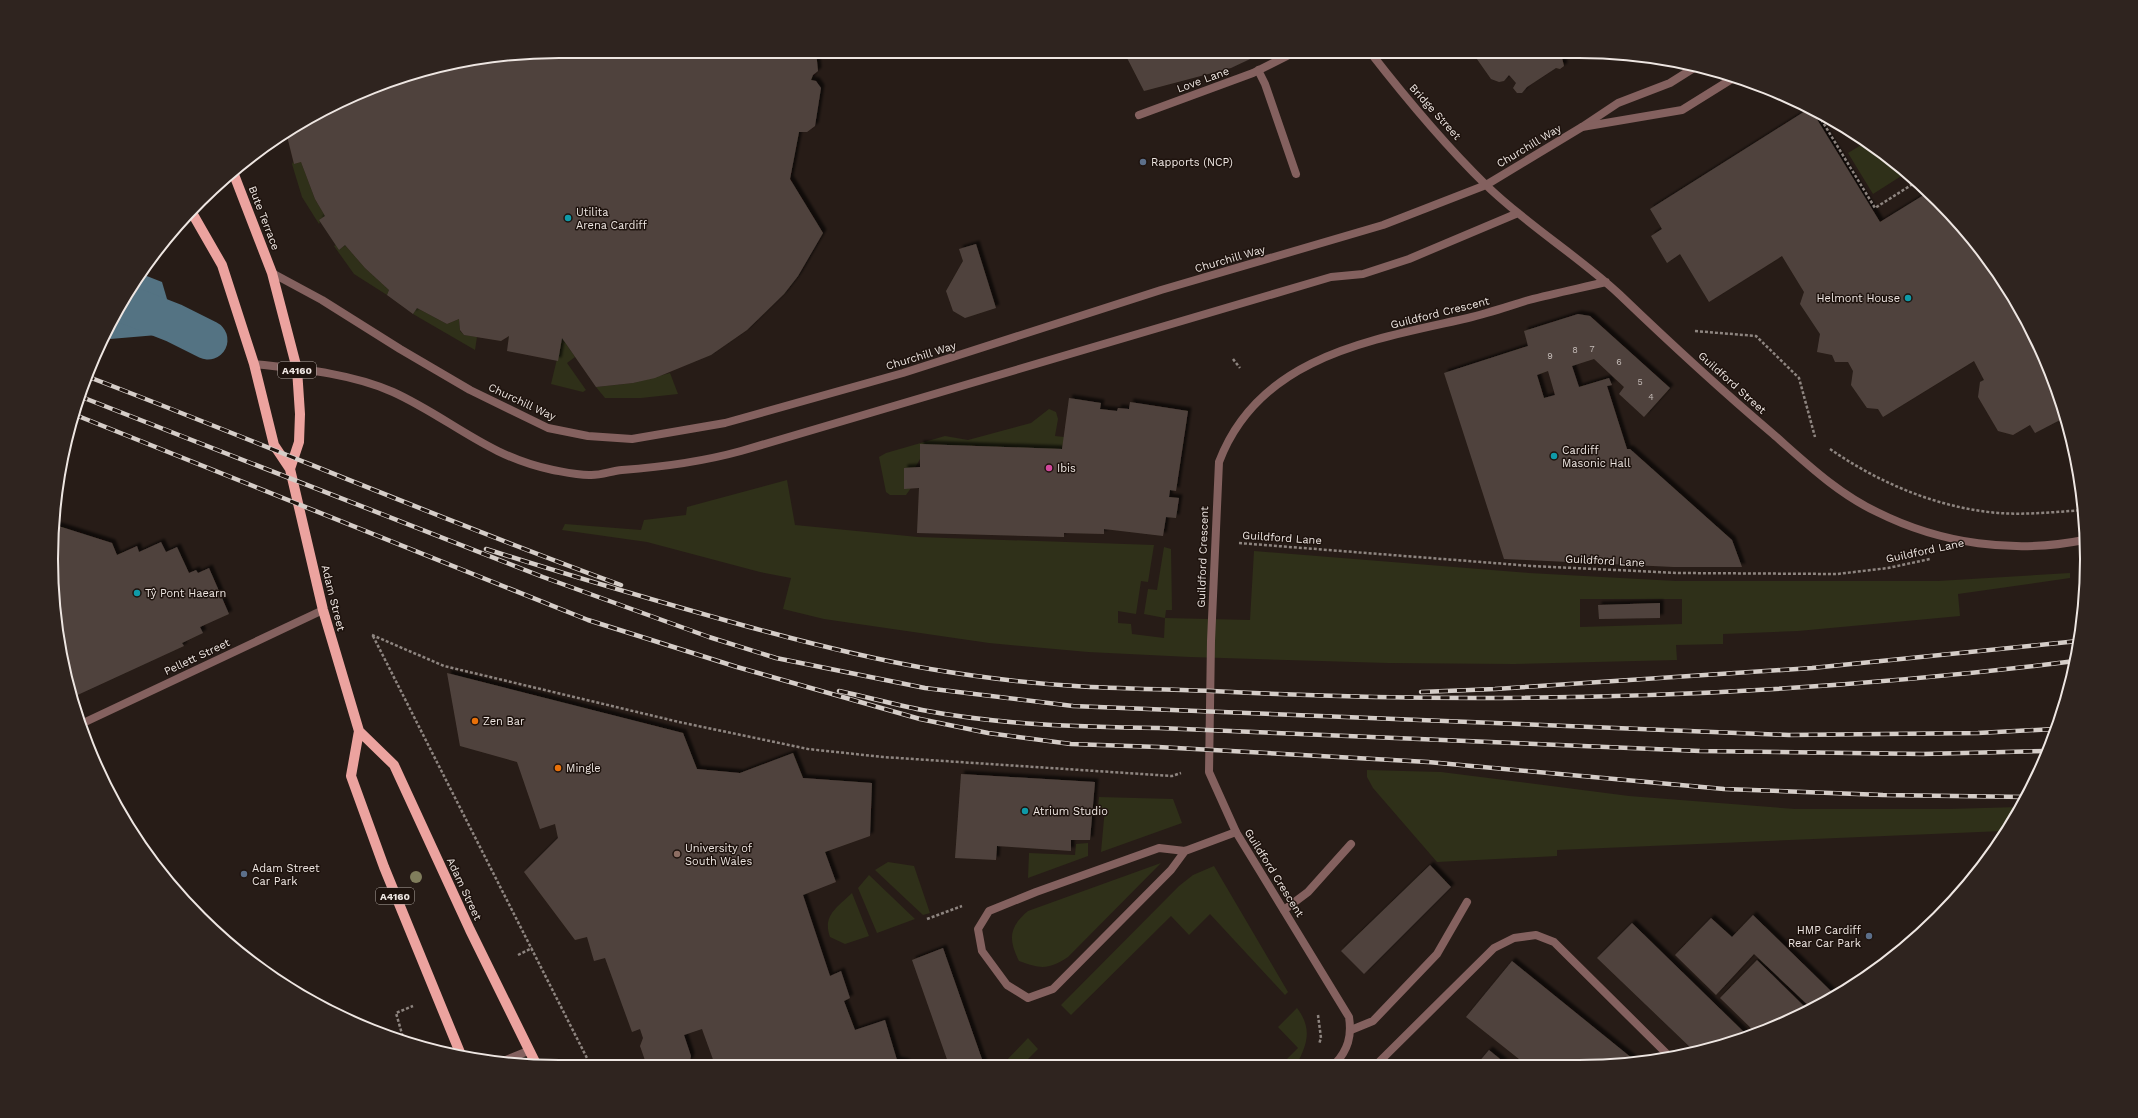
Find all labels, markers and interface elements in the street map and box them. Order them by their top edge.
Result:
street label: Love Lane [1175,65,1231,95]
street label: Bridge Street [1407,81,1464,143]
street label: Churchill Way [1494,121,1564,170]
place label: Rapports (NCP) [1151,156,1233,169]
marker: Rapports (NCP) [1138,157,1148,167]
street label: Bute Terrace [246,184,282,252]
place label: Utilita Arena Cardiff [576,206,647,232]
marker: Utilita Arena Cardiff [563,213,573,223]
street label: Churchill Way [1193,243,1267,275]
place label: Helmont House [1817,292,1900,305]
marker: Helmont House [1903,293,1913,303]
street label: Guildford Crescent [1389,294,1491,332]
street label: Churchill Way [884,339,958,373]
house number: 7 [1589,344,1595,354]
house number: 8 [1572,345,1578,355]
street label: Guildford Street [1695,349,1769,417]
house number: 9 [1547,351,1553,361]
house number: 6 [1616,357,1622,367]
road number: A4160 [278,362,316,378]
house number: 5 [1637,377,1643,387]
street label: Churchill Way [486,381,558,423]
house number: 4 [1648,392,1654,402]
place label: Cardiff Masonic Hall [1562,444,1631,470]
marker: Cardiff Masonic Hall [1549,451,1559,461]
place label: Ibis [1057,462,1076,475]
marker: Ibis [1044,463,1054,473]
street label: Guildford Crescent [1195,506,1211,608]
street label: Guildford Lane [1242,529,1322,547]
street label: Guildford Lane [1885,536,1965,566]
street label: Guildford Lane [1565,552,1645,570]
street label: Adam Street [319,564,348,633]
place label: Tŷ Pont Haearn [145,587,226,600]
marker: Tŷ Pont Haearn [132,588,142,598]
street label: Pellett Street [162,636,232,678]
place label: Zen Bar [483,715,525,728]
marker: Zen Bar [470,716,480,726]
place label: Mingle [566,762,601,775]
marker: Mingle [553,763,563,773]
place label: Atrium Studio [1033,805,1108,818]
marker: Atrium Studio [1020,806,1030,816]
street label: Guildford Crescent [1242,827,1307,920]
place label: University of South Wales [685,842,753,868]
marker: University of South Wales [672,849,682,859]
street label: Adam Street [444,856,484,923]
place label: Adam Street Car Park [252,862,320,888]
marker: Adam Street Car Park [239,869,249,879]
road number: A4160 [376,888,414,904]
place label: HMP Cardiff Rear Car Park [1788,924,1861,950]
marker: HMP Cardiff Rear Car Park [1864,931,1874,941]

